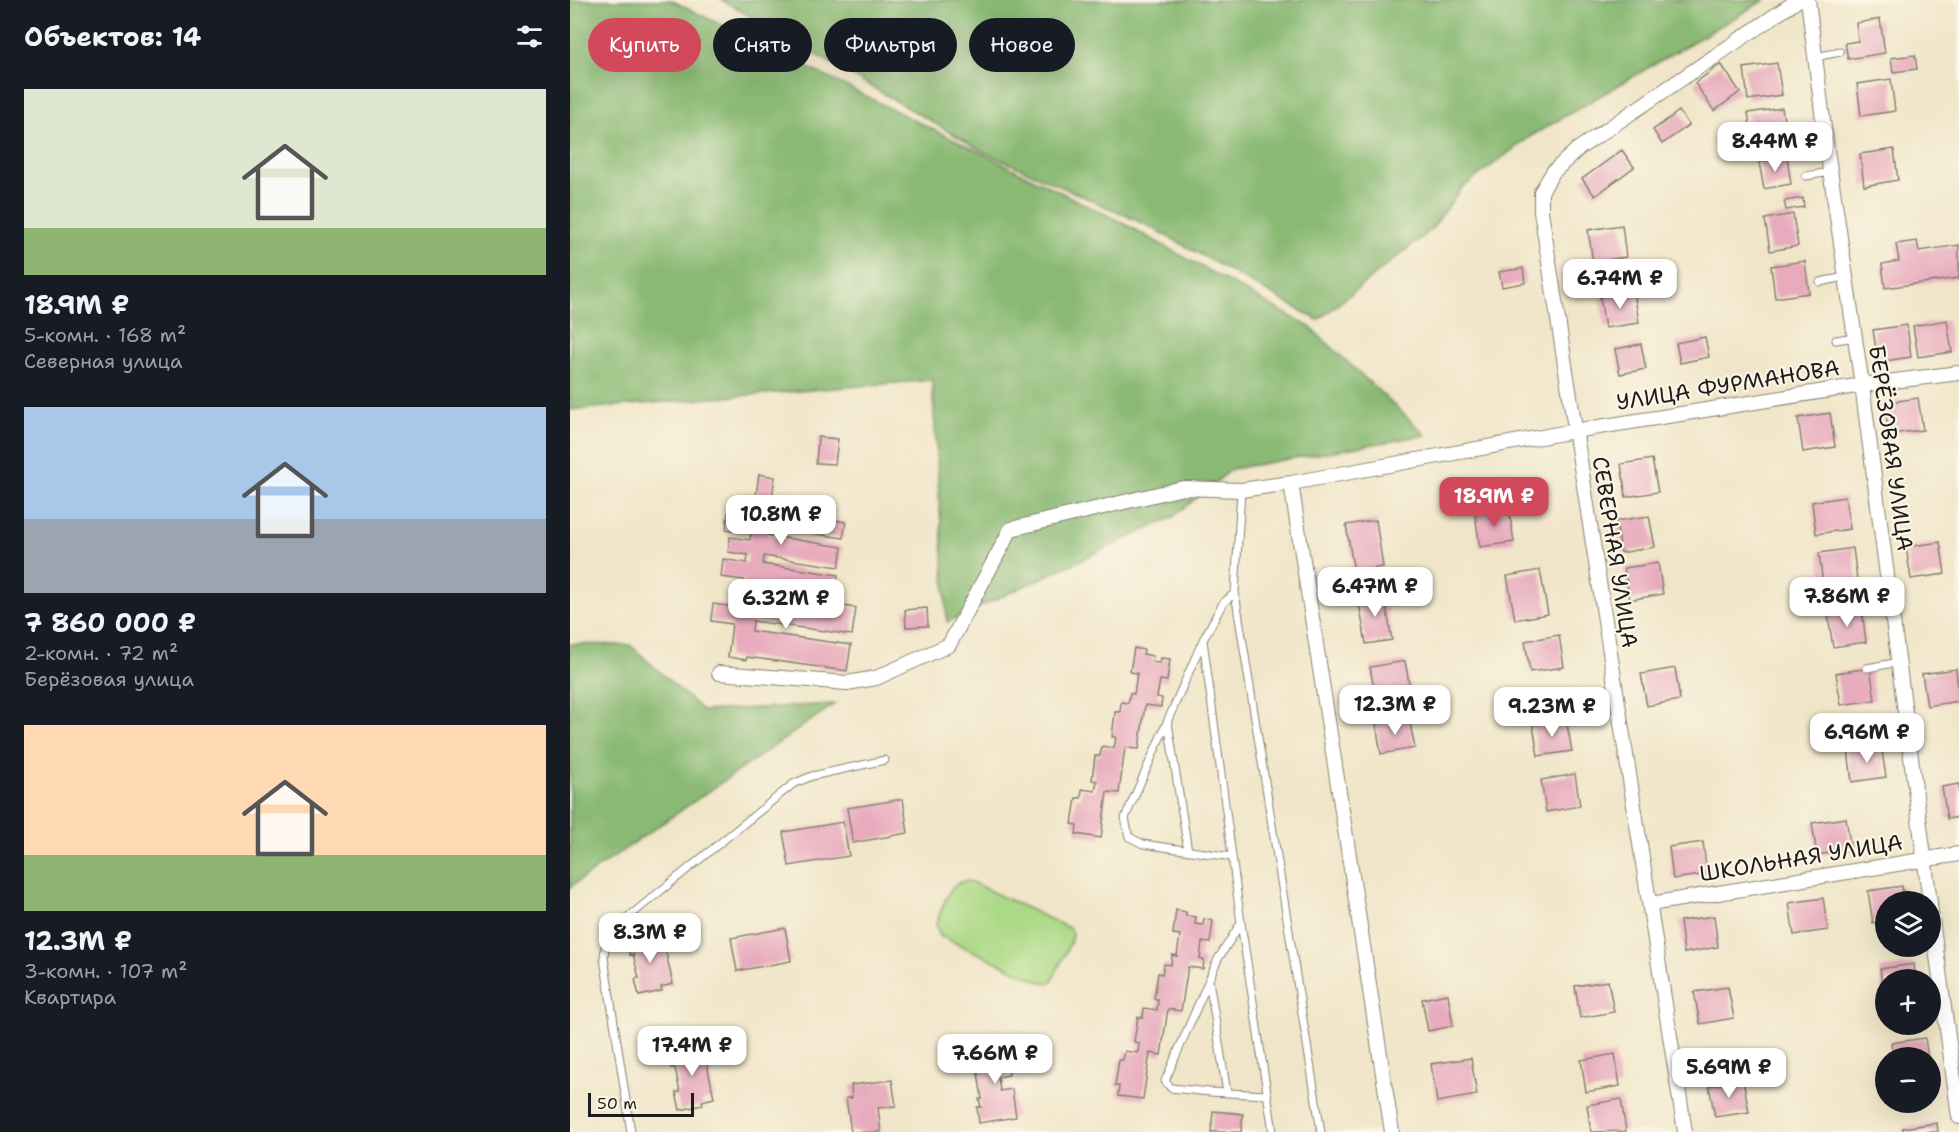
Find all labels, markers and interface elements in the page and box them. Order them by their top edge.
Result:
chip: Купить [588,18,701,72]
chip: Снять [713,18,812,72]
chip: Фильтры [824,18,957,72]
chip: Новое [969,18,1075,72]
text: Объектов: 14 [24,19,201,54]
icon: filters [513,20,546,53]
pin: 8.44M ₽ [1720,122,1830,173]
icon: home [231,128,339,236]
text: 8.44M ₽ [1731,128,1819,154]
pin: 6.74M ₽ [1565,259,1675,310]
text: 6.74M ₽ [1577,265,1663,291]
text: 18.9M ₽ [24,287,129,322]
text: 5-комн. · 168 m² [24,322,186,348]
street label: БЕРЁЗОВАЯ УЛИЦА [1862,343,1920,553]
text: Северная улица [24,348,182,374]
street label: УЛИЦА ФУРМАНОВА [1614,353,1842,417]
icon: home [231,446,339,554]
street label: СЕВЕРНАЯ УЛИЦА [1586,454,1644,650]
pin: 18.9M ₽ [1439,477,1549,528]
text: 18.9M ₽ [1453,483,1535,509]
pin: 10.8M ₽ [726,495,836,546]
text: 10.8M ₽ [740,501,822,527]
pin: 6.47M ₽ [1320,567,1430,618]
text: 6.47M ₽ [1332,573,1418,599]
pin: 7.86M ₽ [1792,577,1902,628]
pin: 6.32M ₽ [731,579,841,630]
text: 7.86M ₽ [1804,583,1890,609]
text: 6.32M ₽ [742,585,830,611]
text: 7 860 000 ₽ [24,605,196,640]
text: 2-комн. · 72 m² [24,640,178,666]
text: Берёзовая улица [24,666,194,692]
pin: 12.3M ₽ [1340,685,1450,736]
pin: 9.23M ₽ [1497,687,1607,738]
text: 12.3M ₽ [1353,691,1437,717]
text: 9.23M ₽ [1508,693,1596,719]
pin: 6.96M ₽ [1812,713,1922,764]
text: 6.96M ₽ [1824,719,1910,745]
icon: home [231,764,339,872]
street label: ШКОЛЬНАЯ УЛИЦА [1697,828,1905,888]
map controls [1875,891,1941,1113]
button: layers [1875,891,1941,957]
pin: 8.3M ₽ [601,913,699,964]
text: 8.3M ₽ [613,919,687,945]
text: 12.3M ₽ [24,923,132,958]
text: 3-комн. · 107 m² [24,958,188,984]
button: + [1875,969,1941,1035]
text: Квартира [24,984,116,1010]
pin: 17.4M ₽ [637,1026,747,1077]
text: 17.4M ₽ [651,1032,733,1058]
pin: 7.66M ₽ [940,1034,1050,1085]
text: 7.66M ₽ [951,1040,1039,1066]
button: − [1875,1047,1941,1113]
pin: 5.69M ₽ [1674,1048,1784,1099]
text: 5.69M ₽ [1686,1054,1772,1080]
scale bar [588,1090,694,1118]
text: 50 m [597,1093,637,1114]

